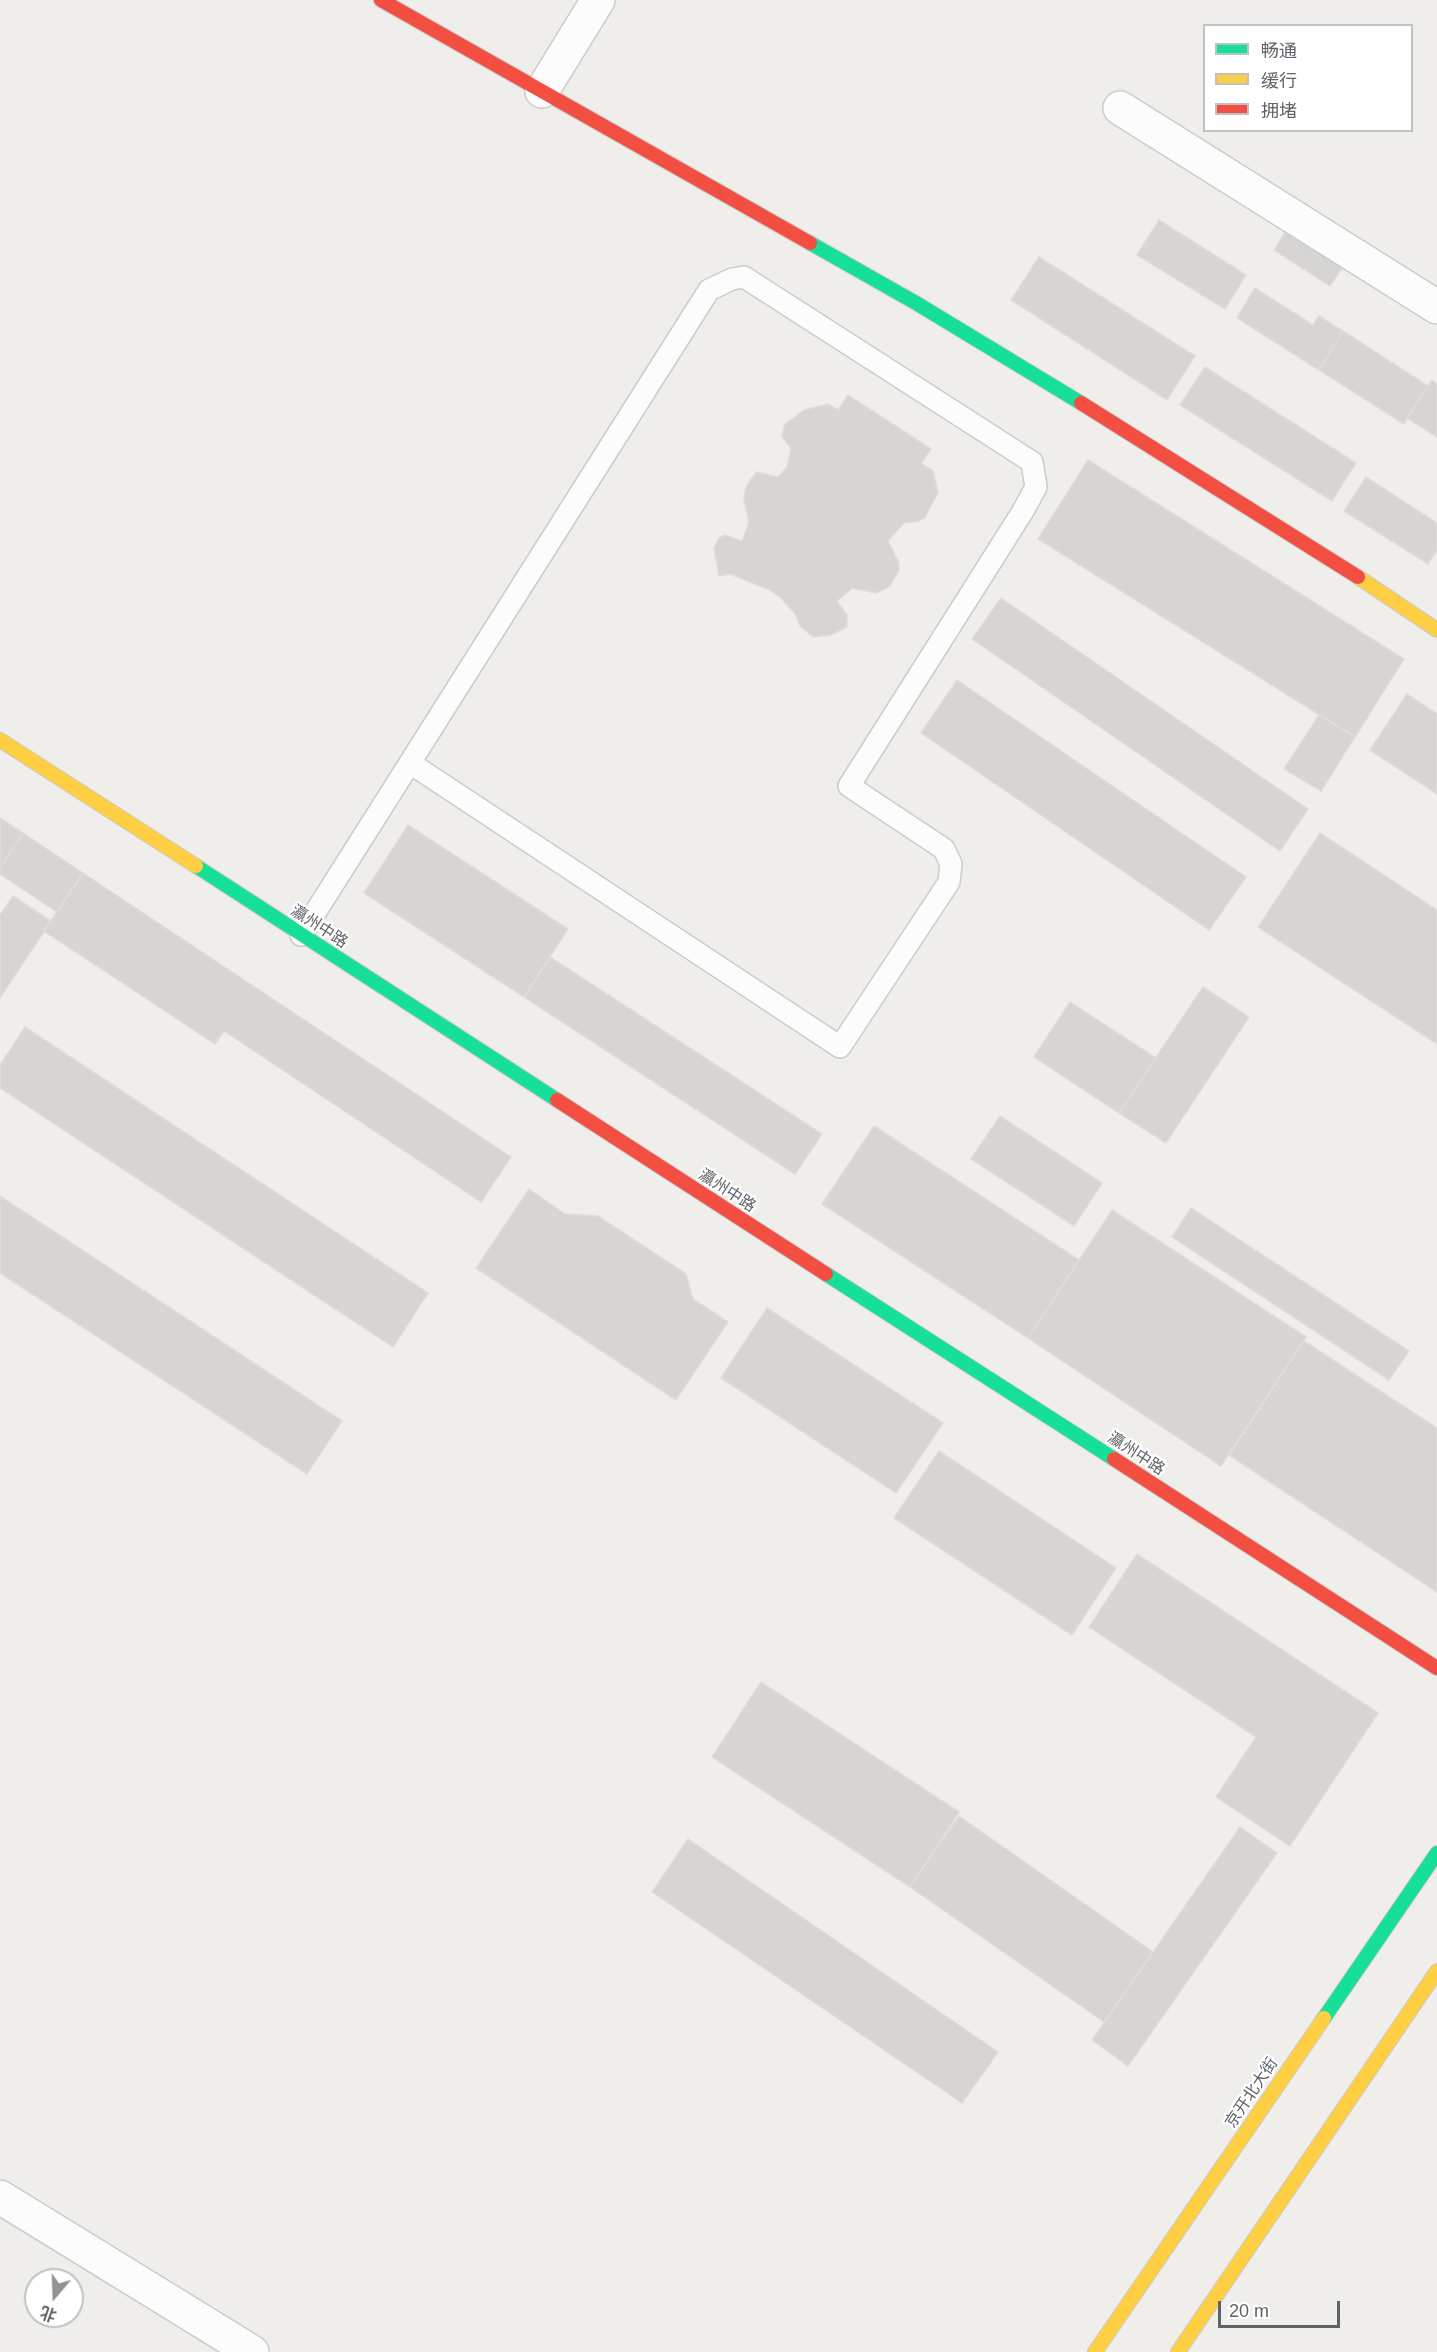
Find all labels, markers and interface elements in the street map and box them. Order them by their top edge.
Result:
legend [1203,24,1413,132]
text: 畅通 [1261,41,1297,61]
text: 缓行 [1261,71,1297,91]
text: 拥堵 [1261,101,1297,121]
street label: 瀛州中路 [287,902,351,952]
street label: 瀛州中路 [695,1166,759,1216]
street label: 瀛州中路 [1104,1429,1168,1479]
street label: 京开北大街 [1222,2054,1282,2132]
north arrow [24,2268,84,2328]
scale bar [1221,2289,1342,2327]
text: 20 m [1229,2301,1269,2321]
text: 北 [38,2303,59,2324]

